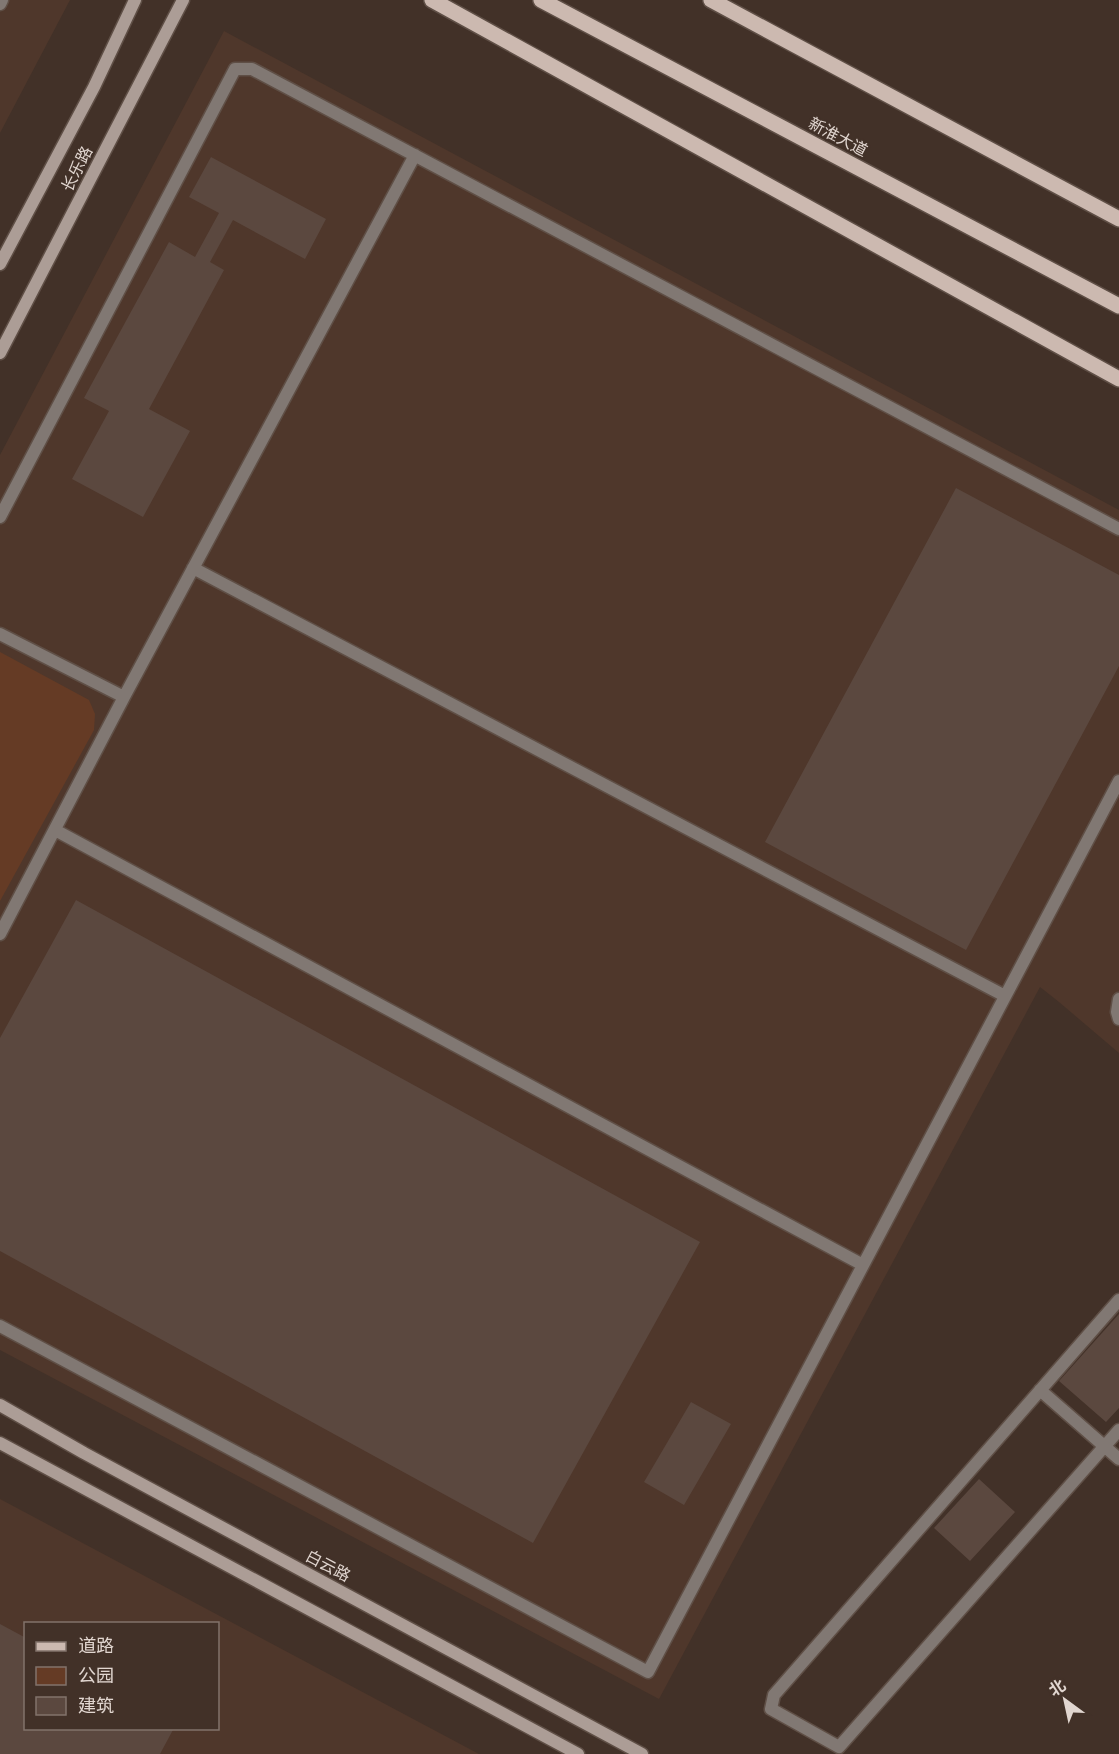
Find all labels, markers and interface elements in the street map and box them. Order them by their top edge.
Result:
street label: 新淮大道 [805,114,871,160]
street label: 长乐路 [58,143,96,195]
street label: 白云路 [302,1546,354,1586]
legend [24,1622,219,1730]
text: 道路 [78,1635,114,1657]
text: 公园 [78,1665,114,1687]
north arrow [1035,1670,1095,1730]
text: 北 [1045,1676,1069,1700]
text: 建筑 [78,1695,114,1717]

